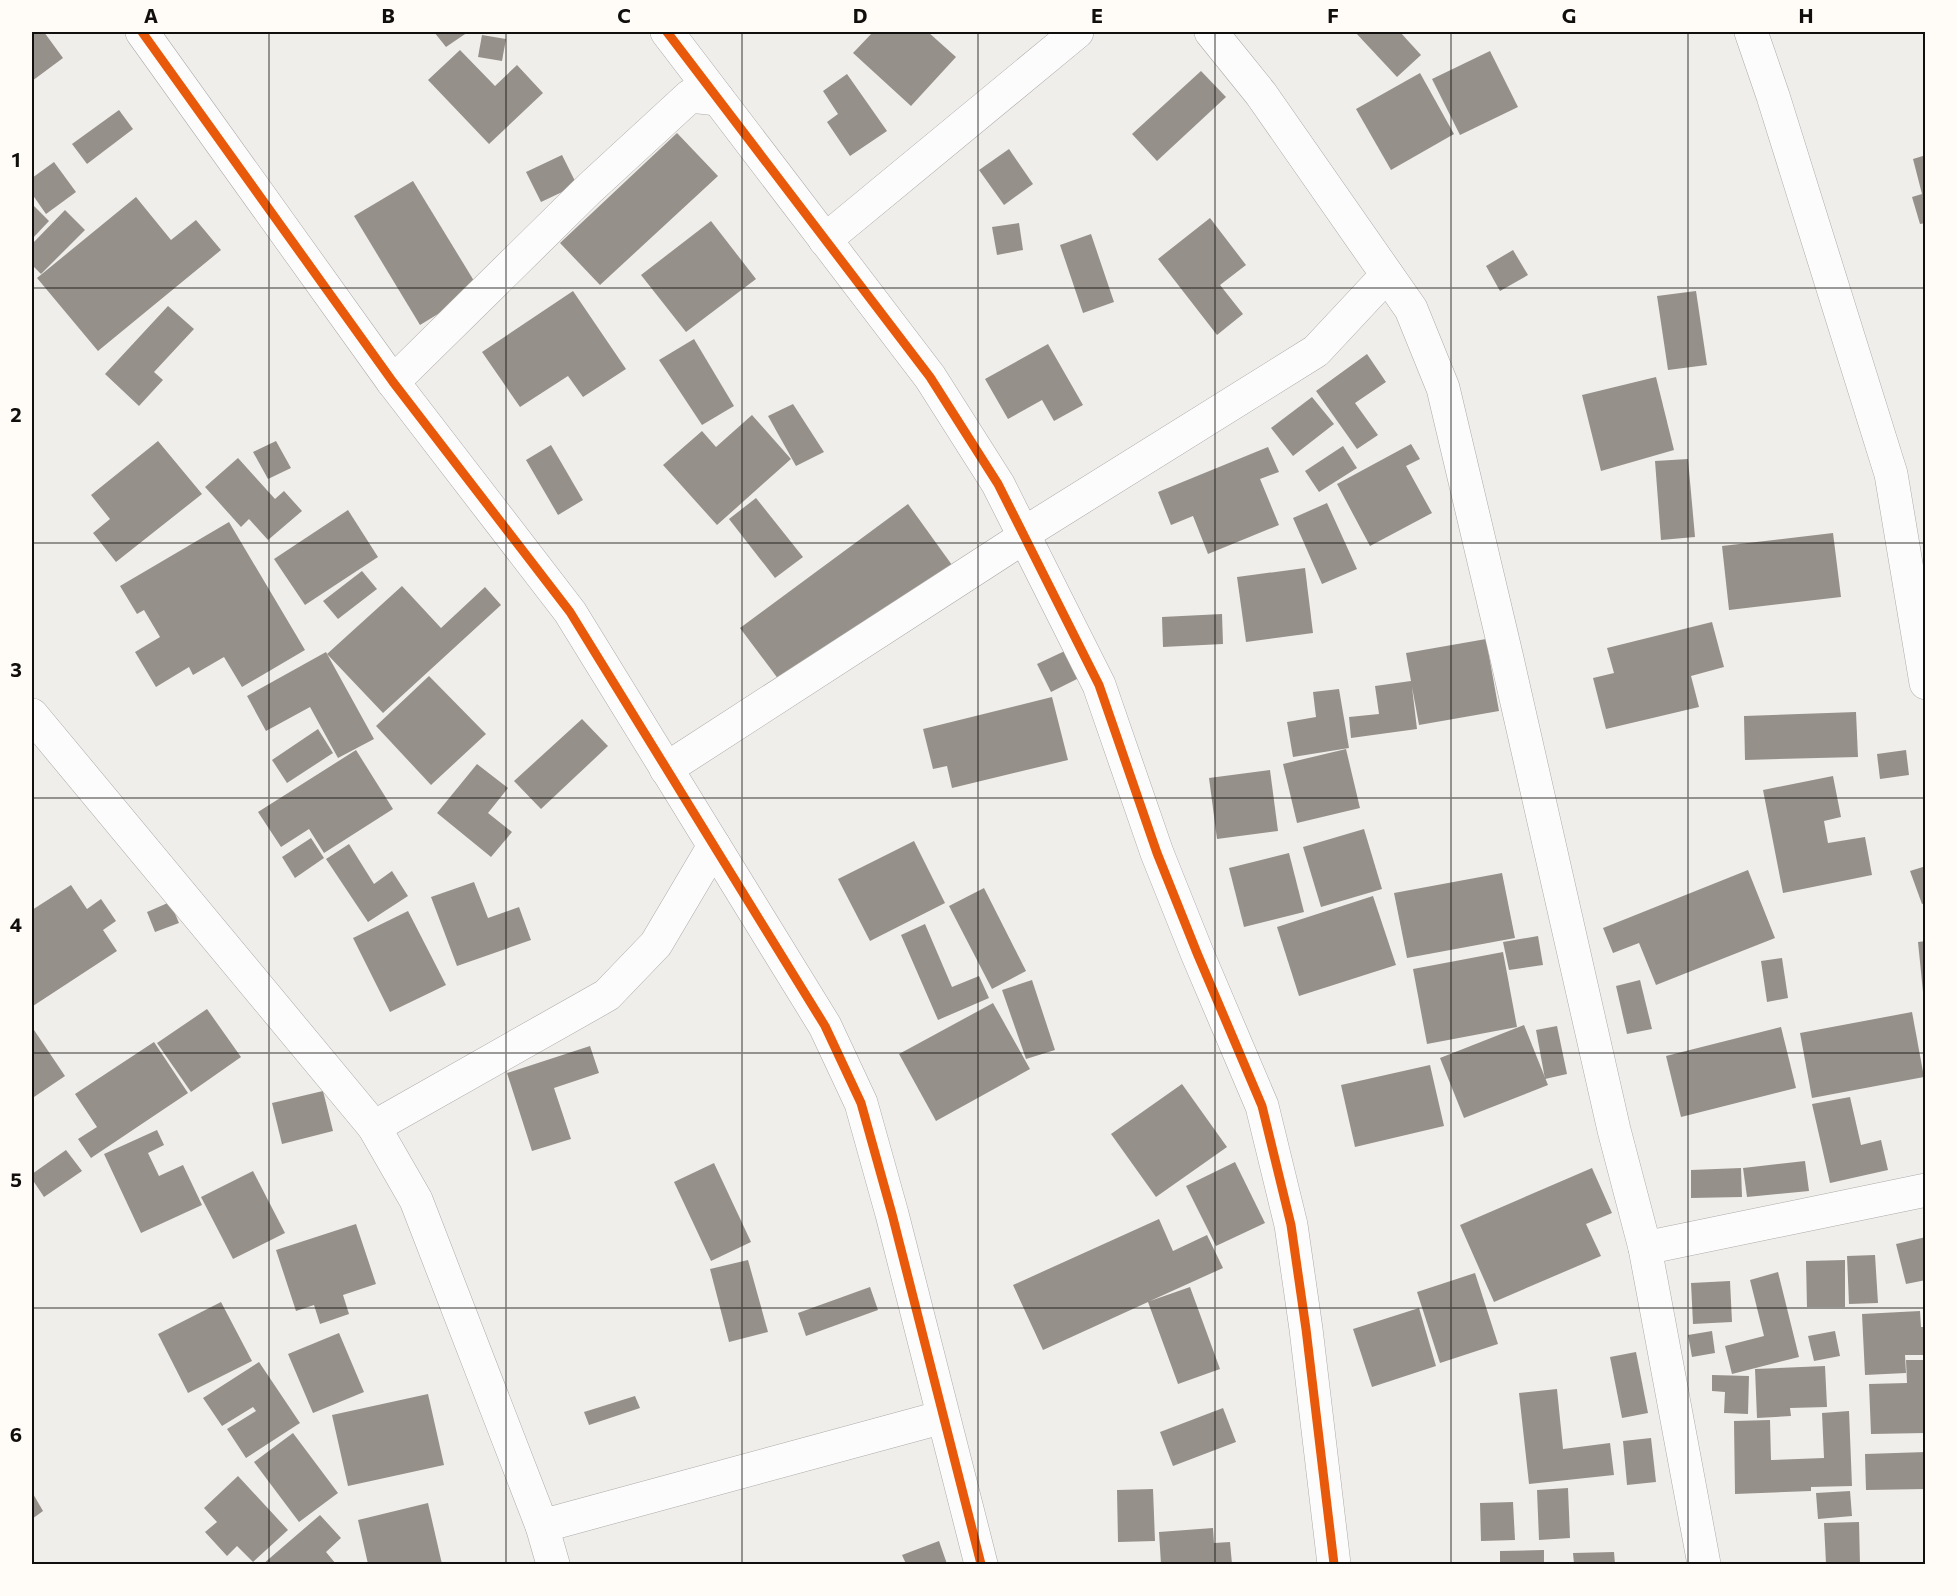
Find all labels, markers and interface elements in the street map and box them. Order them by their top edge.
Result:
text: A [144,3,158,27]
text: B [381,3,395,27]
text: C [617,3,631,27]
text: D [853,3,867,27]
text: E [1091,3,1103,27]
text: F [1327,3,1339,27]
text: G [1562,3,1576,27]
text: H [1799,3,1814,27]
text: 1 [11,147,21,171]
text: 2 [10,402,22,426]
text: 3 [10,657,22,681]
text: 4 [10,912,22,936]
text: 5 [10,1167,22,1191]
text: 6 [10,1422,22,1446]

